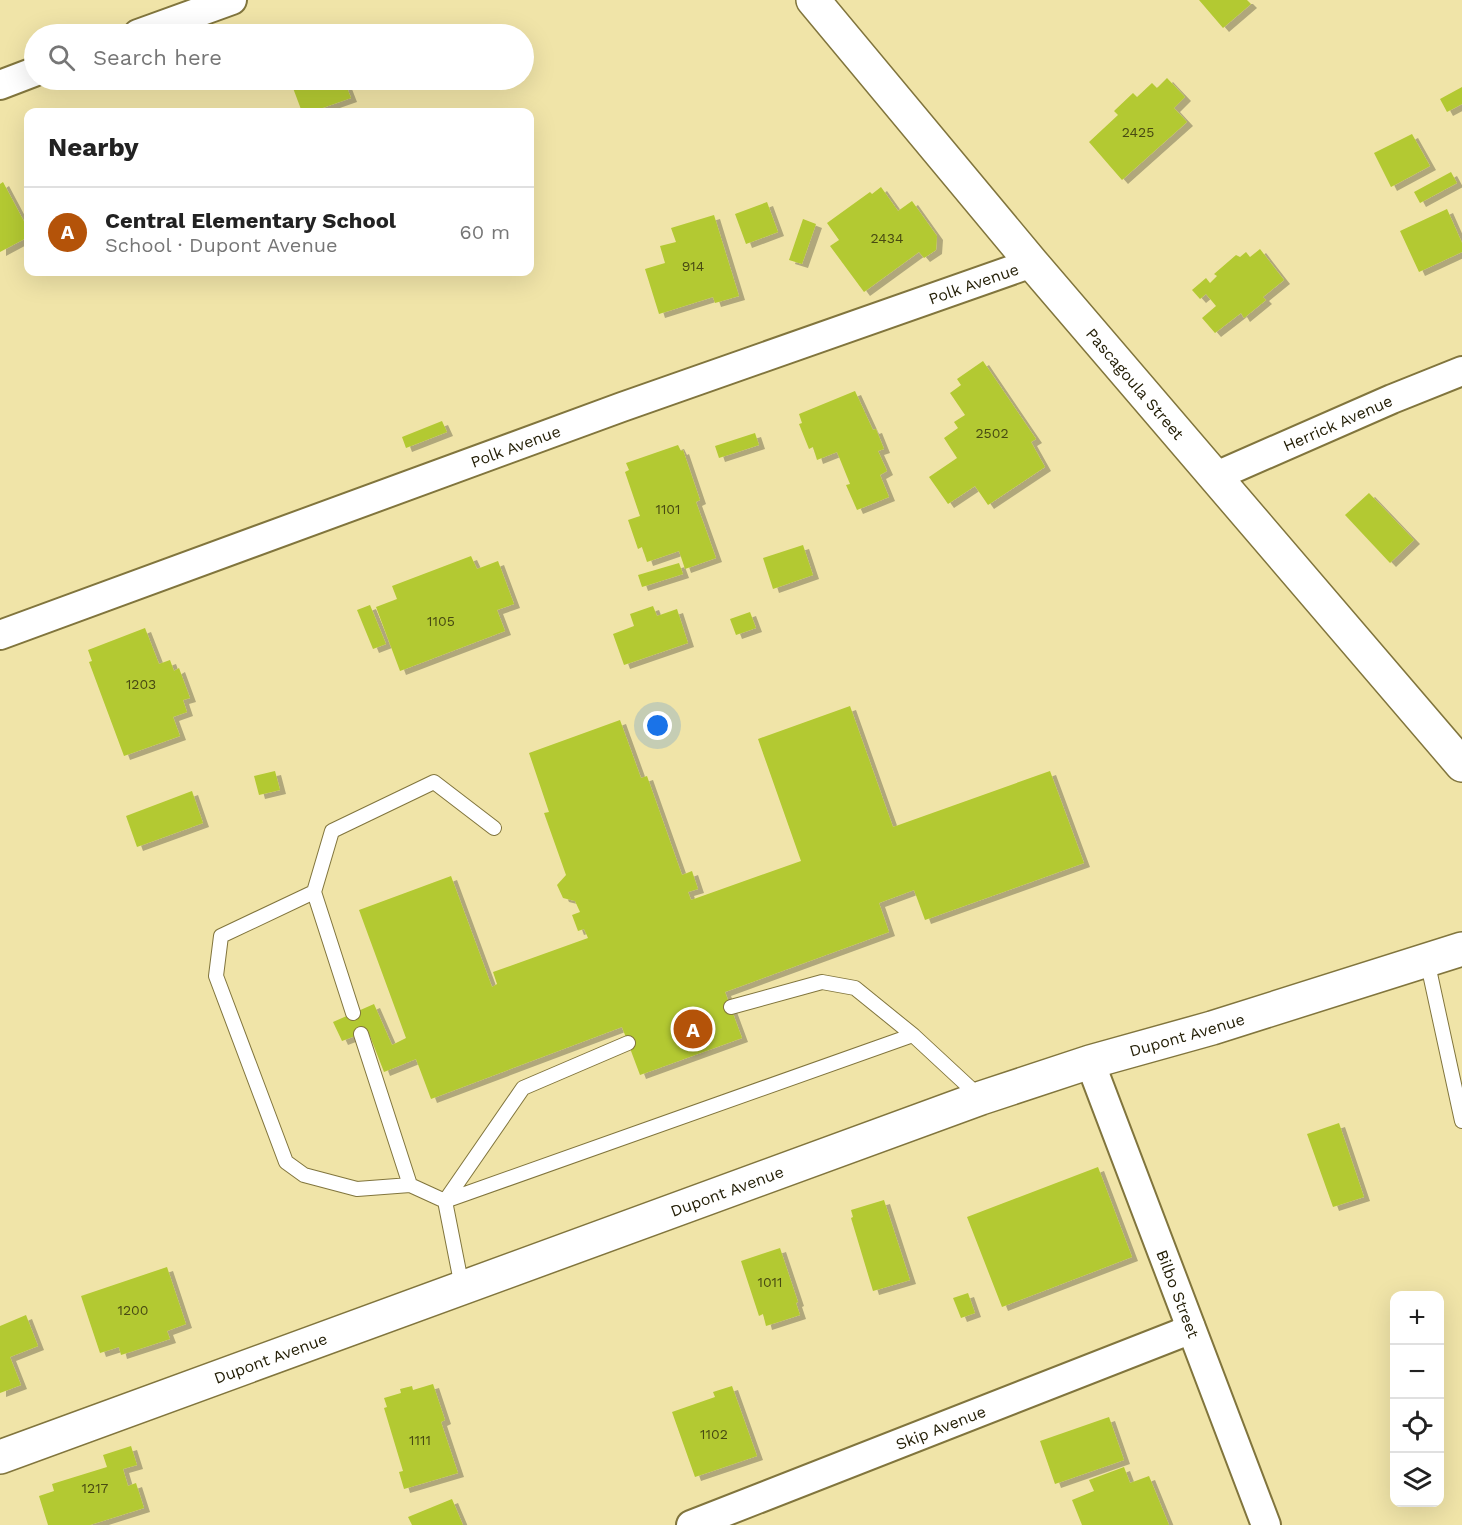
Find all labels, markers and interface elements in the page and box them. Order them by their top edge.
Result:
search box [24,24,534,90]
icon: search [45,41,78,74]
text: Search here [93,45,222,70]
house number: 2425 [1122,124,1154,140]
text: Nearby [48,132,139,162]
text: Central Elementary School [105,208,396,233]
text: A [61,220,74,244]
text: 60 m [460,220,510,244]
house number: 2434 [870,230,904,246]
text: School · Dupont Avenue [105,233,338,257]
house number: 914 [682,258,704,274]
street label: Polk Avenue [926,259,1021,308]
street label: Pascagoula Street [1082,324,1188,443]
street label: Herrick Avenue [1280,391,1395,455]
street label: Polk Avenue [468,421,563,471]
house number: 2502 [975,425,1009,441]
house number: 1101 [655,501,681,517]
house number: 1105 [427,613,455,629]
house number: 1203 [126,676,156,692]
your location [643,711,672,740]
pin: A [674,1006,712,1052]
street label: Dupont Avenue [1127,1009,1247,1060]
street label: Dupont Avenue [668,1162,786,1220]
street label: Bilbo Street [1153,1247,1204,1341]
house number: 1011 [757,1274,783,1290]
map controls [1390,1291,1444,1507]
button: + [1390,1291,1444,1345]
house number: 1200 [117,1302,149,1318]
street label: Dupont Avenue [211,1329,330,1387]
button: − [1390,1345,1444,1399]
button: locate [1390,1399,1444,1453]
street label: Skip Avenue [893,1401,988,1454]
house number: 1102 [700,1426,728,1442]
house number: 1111 [409,1432,431,1448]
button: layers [1390,1453,1444,1507]
house number: 1217 [82,1480,109,1496]

